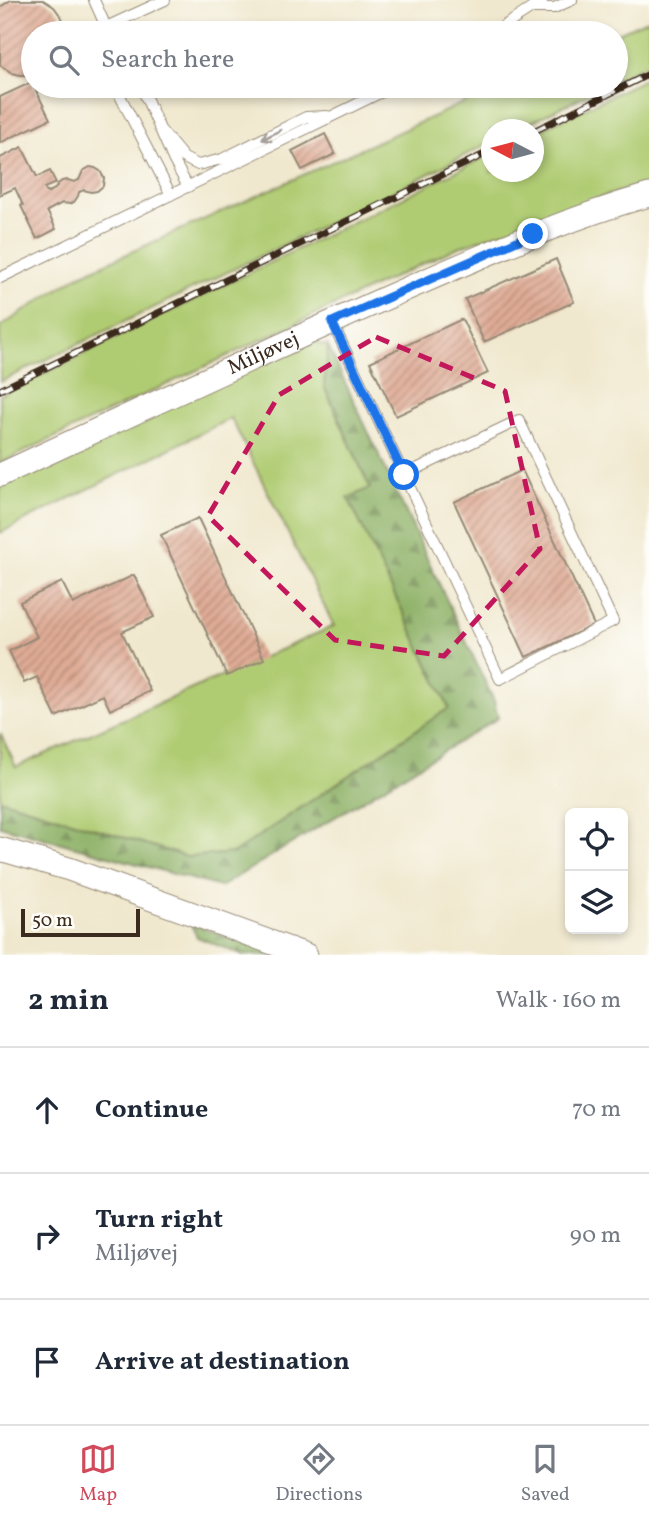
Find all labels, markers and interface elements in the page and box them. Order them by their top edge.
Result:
search box [21,21,628,98]
icon: search [45,41,83,79]
text: Search here [101,42,234,78]
north arrow [481,119,544,182]
one-way arrow [261,128,281,142]
route end [517,218,548,249]
street label: Miljøvej [223,324,304,382]
route start [388,459,419,490]
map controls [565,808,628,934]
button: locate [565,808,628,871]
button: layers [565,871,628,934]
scale bar [21,906,140,938]
text: 50 m [32,908,73,934]
text: 2 min [28,980,109,1022]
text: Walk · 160 m [496,985,621,1017]
icon: ahead [28,1091,66,1129]
text: Continue [95,1092,208,1128]
text: 70 m [572,1094,621,1126]
text: Turn right [95,1202,223,1238]
icon: right [28,1217,66,1255]
text: 90 m [570,1220,621,1252]
text: Miljøvej [95,1238,178,1270]
icon: arrive [28,1343,66,1381]
text: Arrive at destination [95,1344,350,1380]
tab: Map [79,1440,117,1508]
tab: Directions [276,1440,363,1508]
tab: Saved [521,1440,570,1508]

